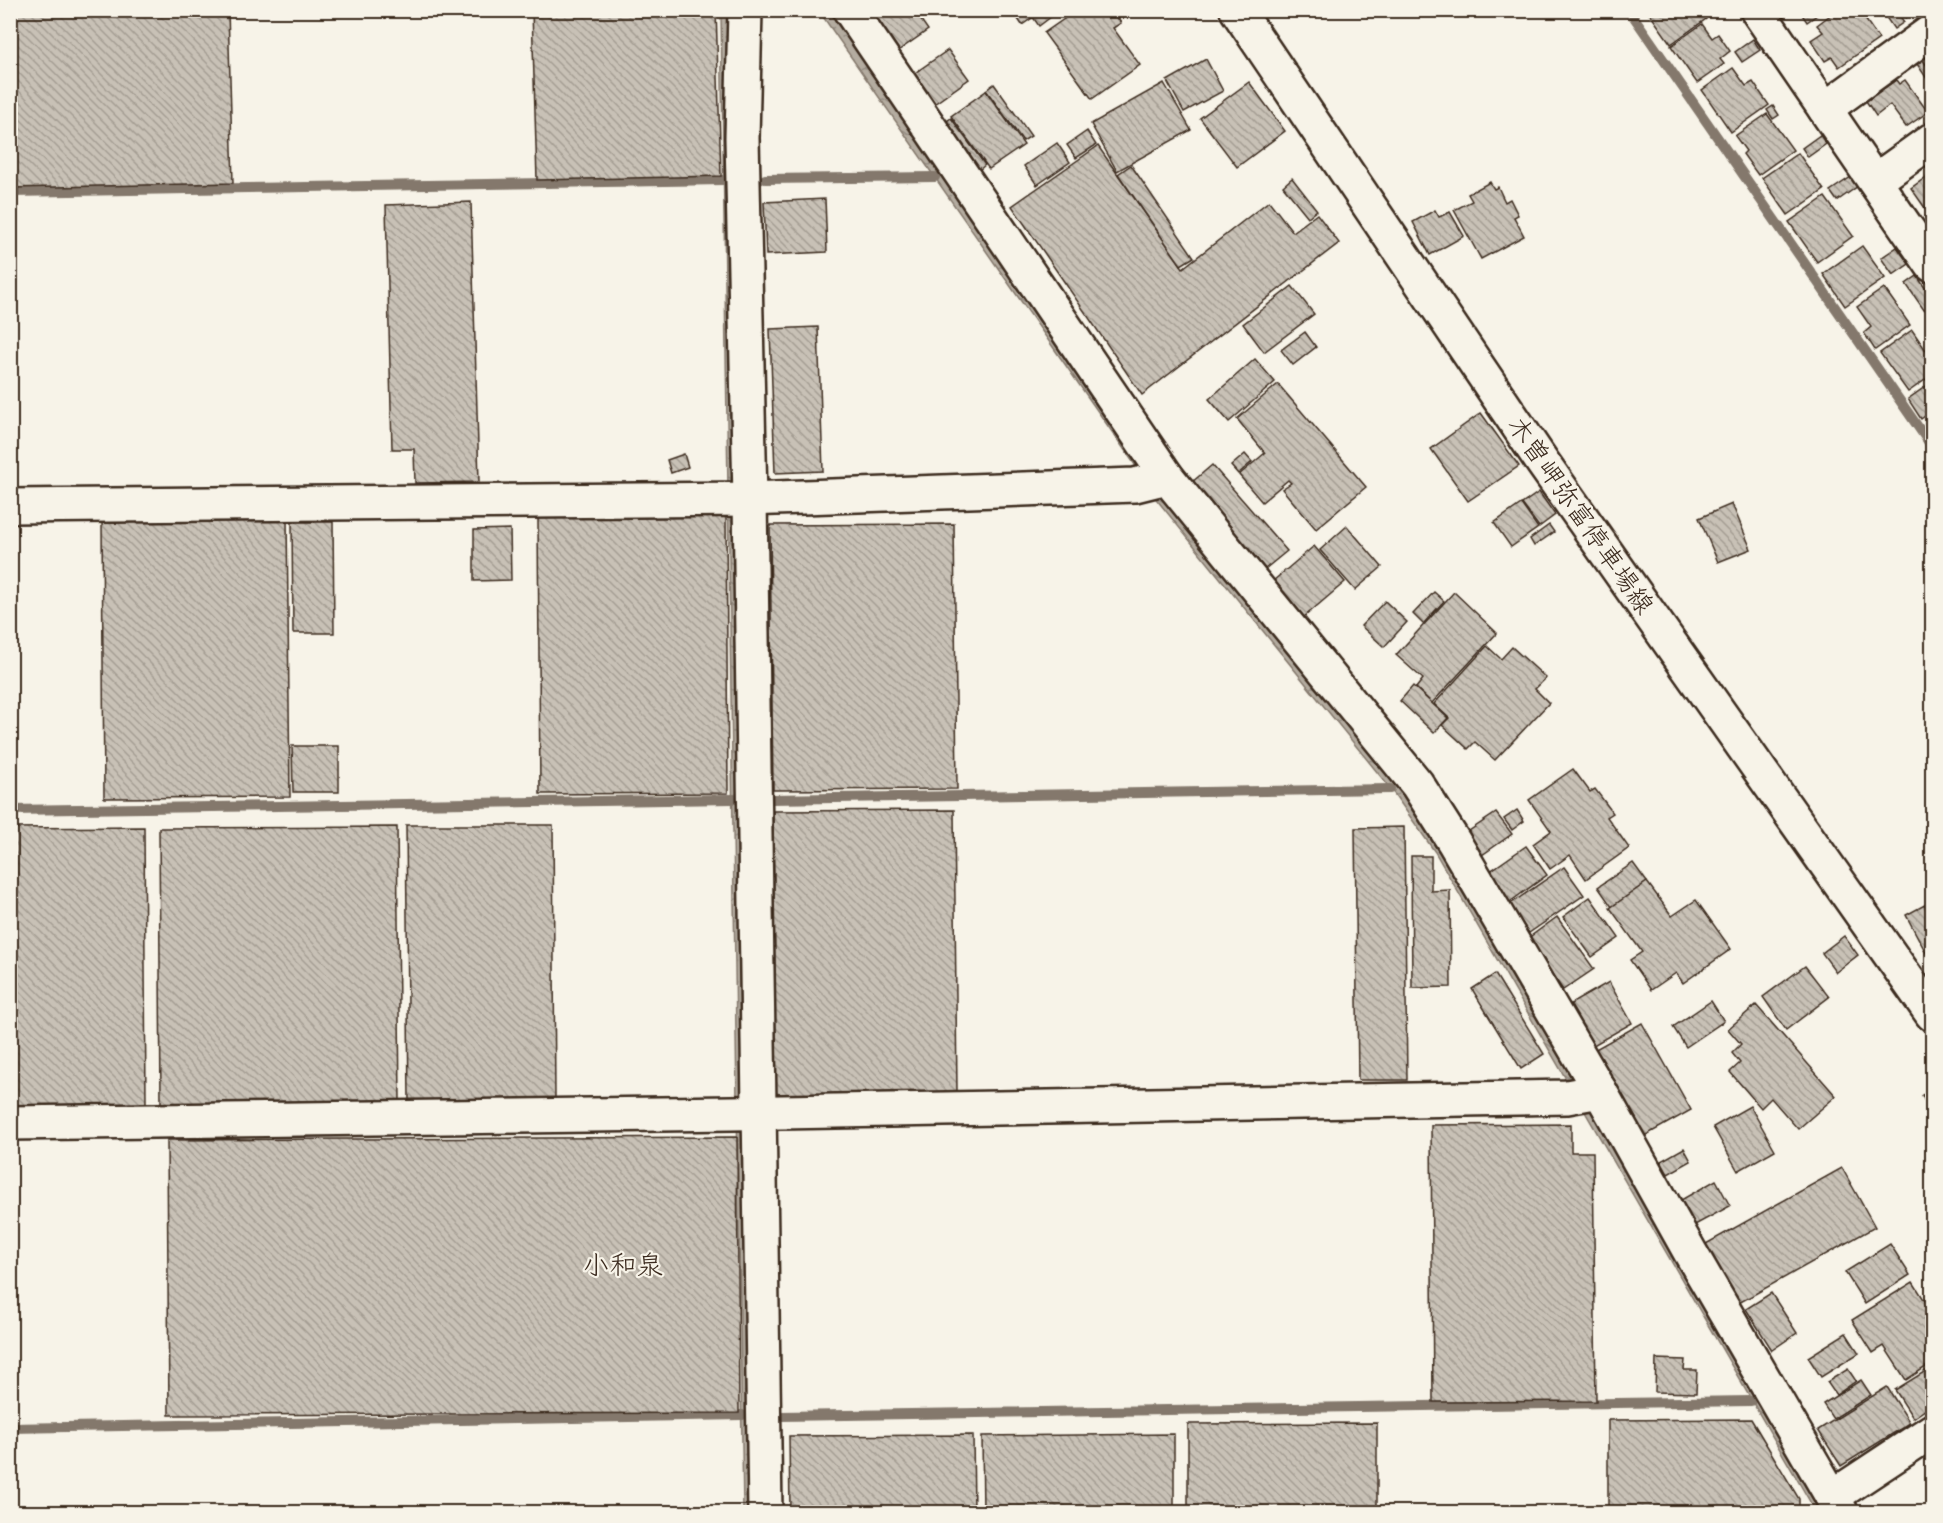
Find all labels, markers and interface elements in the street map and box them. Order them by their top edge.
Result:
street label: 木曽岬弥富停車場線 [1501,410,1661,620]
district label: 小和泉 [583,1248,664,1281]

